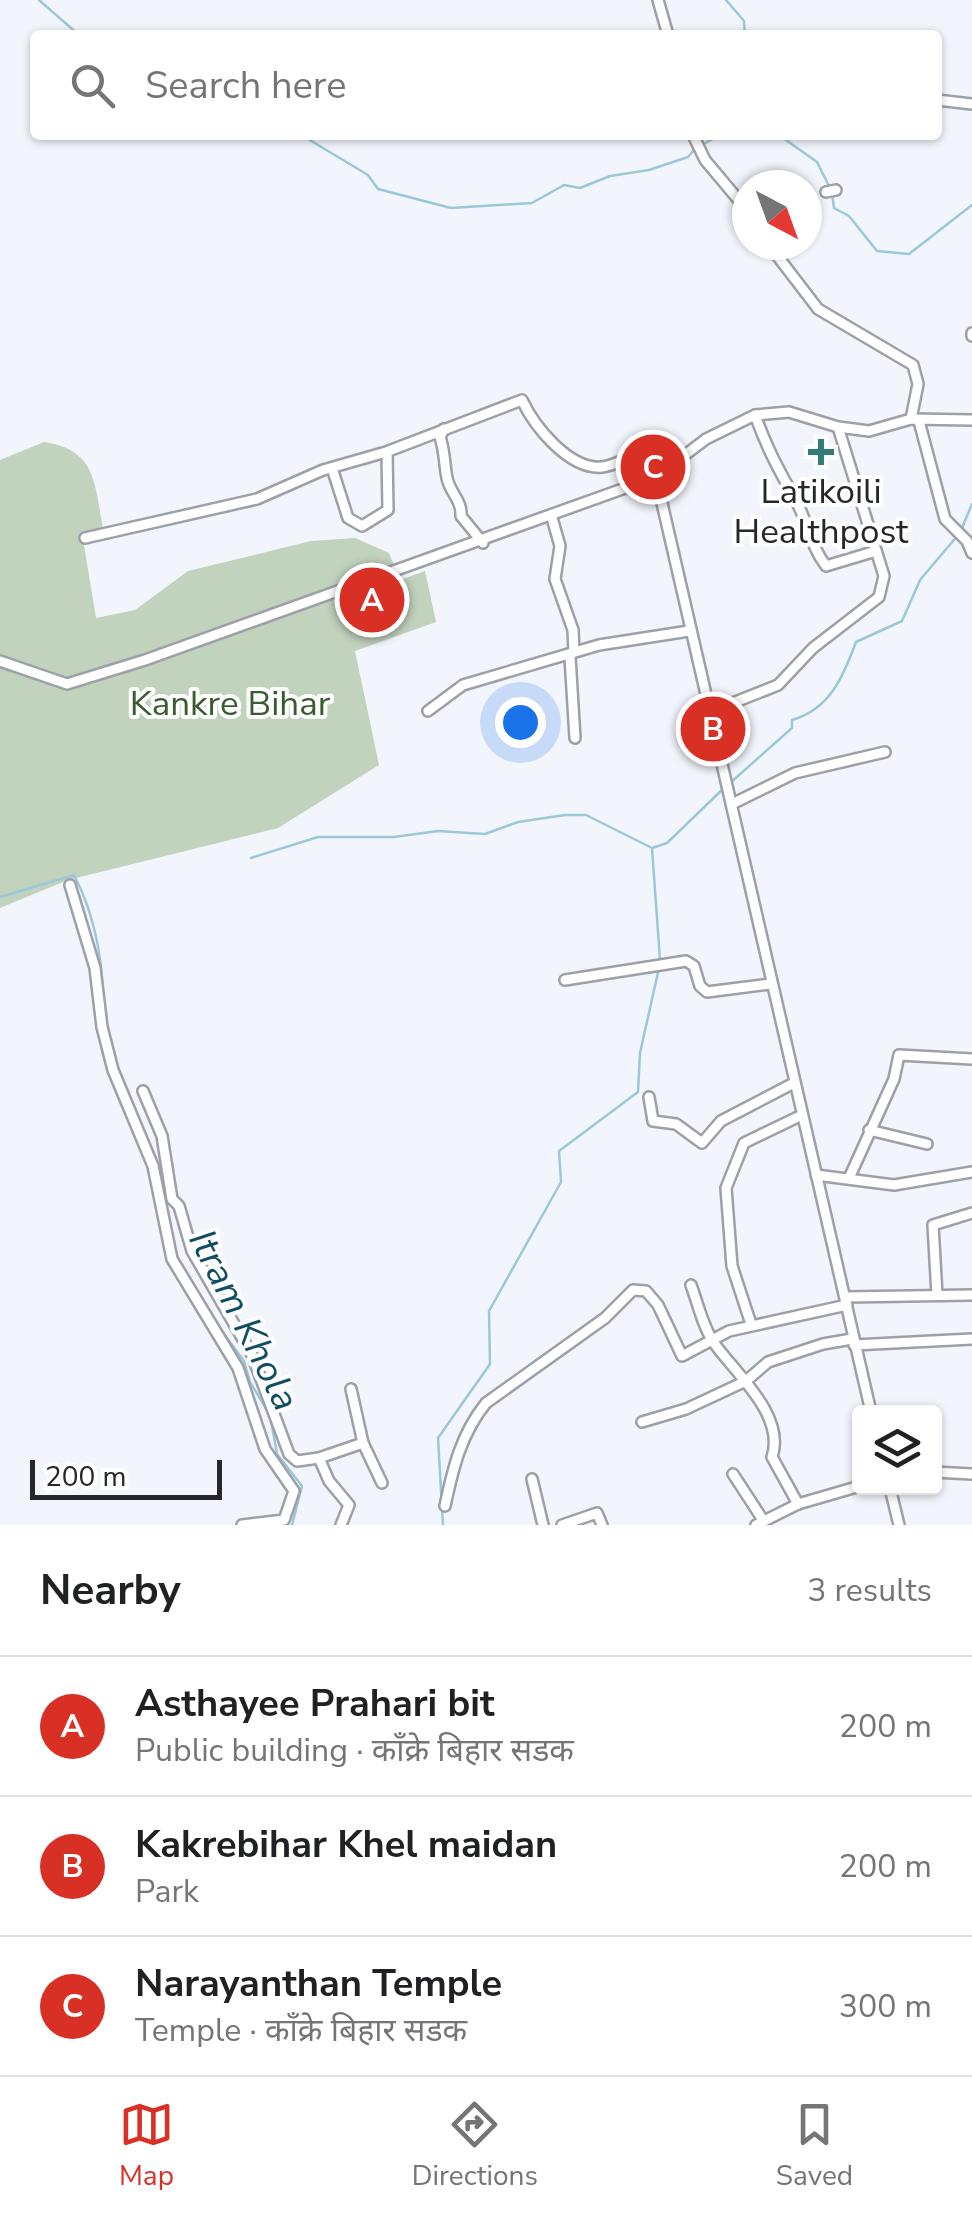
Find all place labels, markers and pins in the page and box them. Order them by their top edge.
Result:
pin: C [620,430,686,504]
marker: Latikoili Healthpost [808,439,834,465]
place label: Latikoili Healthpost [734,468,909,555]
pin: A [340,562,404,638]
pin: B [680,692,746,766]

